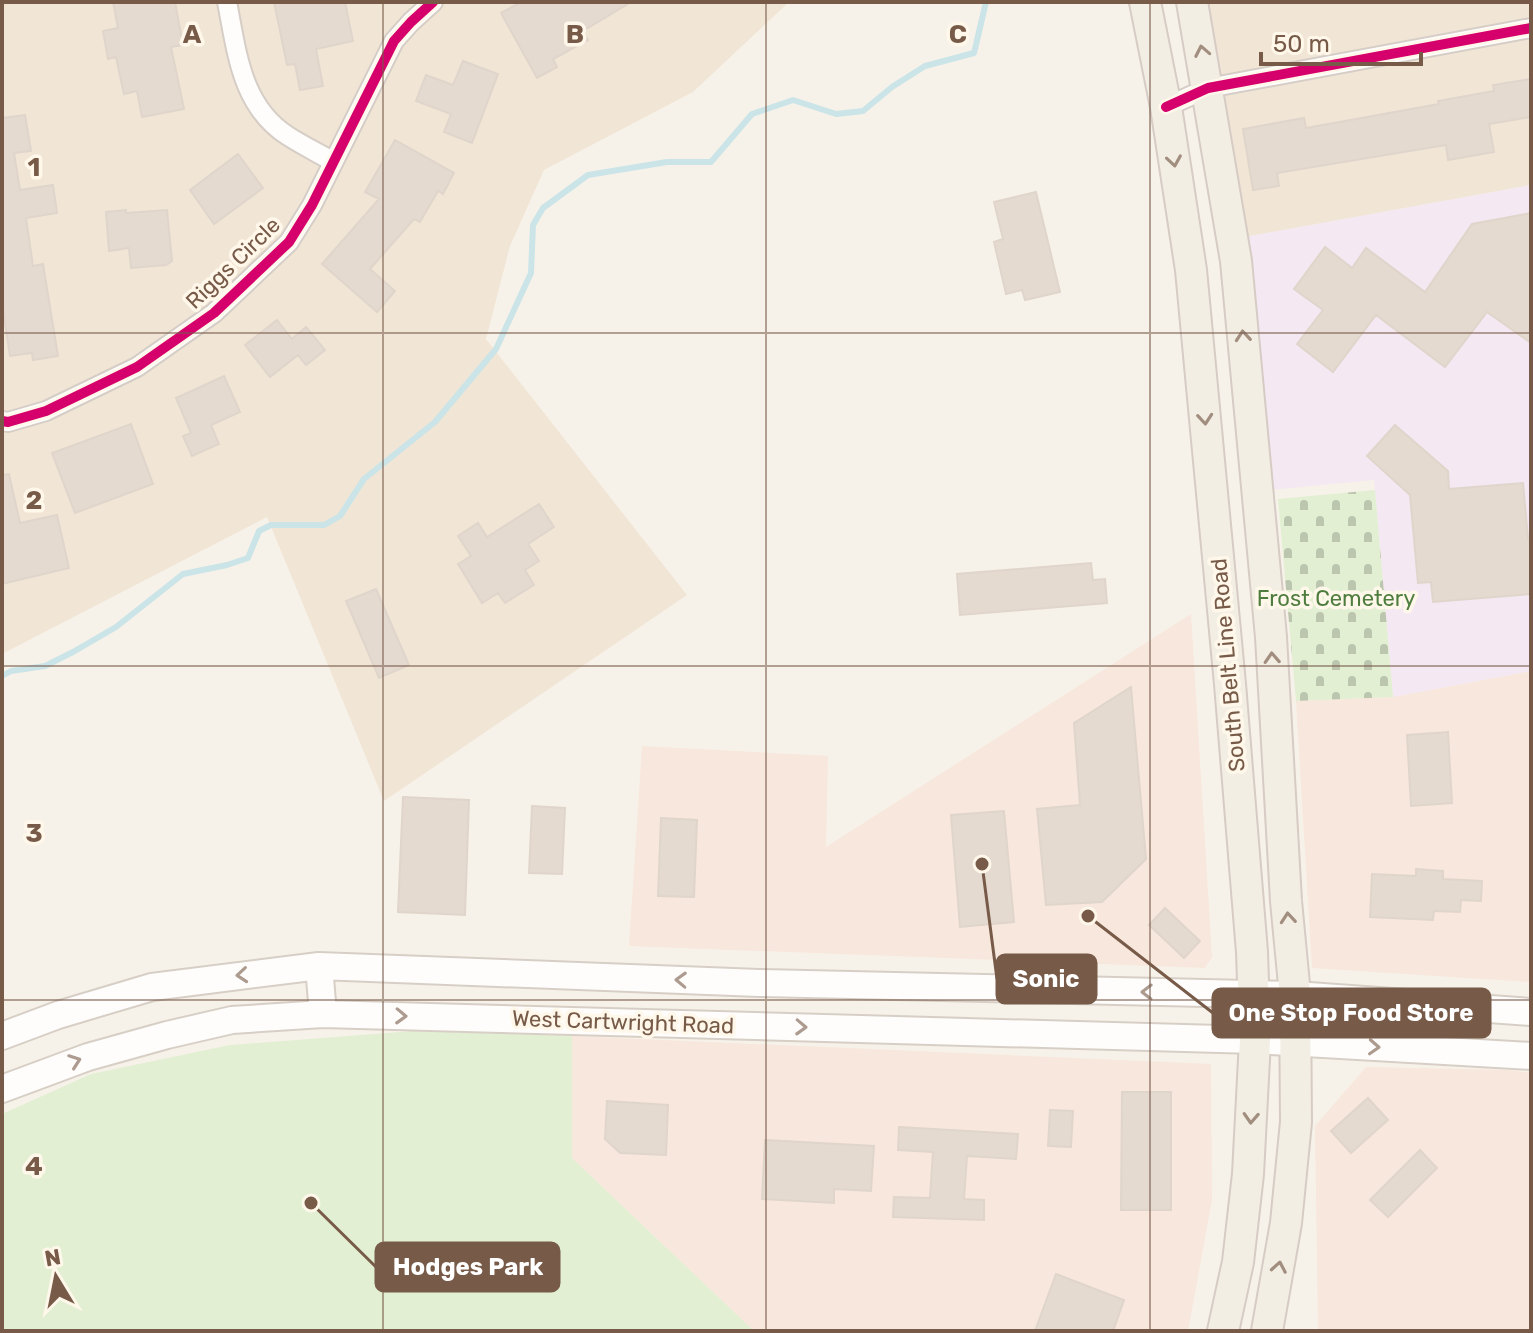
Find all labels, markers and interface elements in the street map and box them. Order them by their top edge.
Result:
scale bar [1261,16,1421,66]
text: A [183,19,202,50]
text: B [566,19,584,50]
text: C [949,19,967,50]
text: 50 m [1273,30,1330,58]
one-way arrow [1194,44,1211,58]
text: 1 [28,152,40,183]
one-way arrow [1165,154,1182,168]
street label: Riggs Circle [180,211,286,315]
one-way arrow [1235,329,1252,342]
one-way arrow [1196,413,1213,426]
text: 2 [26,485,42,516]
street label: South Belt Line Road [1205,557,1251,773]
park label: Frost Cemetery [1257,585,1415,612]
one-way arrow [1264,651,1281,664]
text: 3 [25,818,43,849]
one-way arrow [1280,911,1297,924]
callout: Sonic [997,955,1096,1003]
text: Sonic [1012,965,1080,993]
one-way arrow [235,967,248,984]
one-way arrow [674,972,687,989]
one-way arrow [1140,983,1153,1001]
callout: One Stop Food Store [1213,989,1490,1037]
text: One Stop Food Store [1229,999,1473,1027]
street label: West Cartwright Road [511,1005,735,1039]
one-way arrow [395,1007,408,1024]
one-way arrow [795,1018,808,1036]
one-way arrow [1368,1038,1381,1055]
one-way arrow [67,1055,81,1071]
one-way arrow [1242,1112,1259,1125]
text: 4 [25,1151,43,1182]
north arrow [16,1237,96,1317]
text: N [42,1243,63,1272]
callout: Hodges Park [376,1243,559,1291]
text: Hodges Park [393,1253,543,1281]
one-way arrow [1269,1260,1286,1274]

